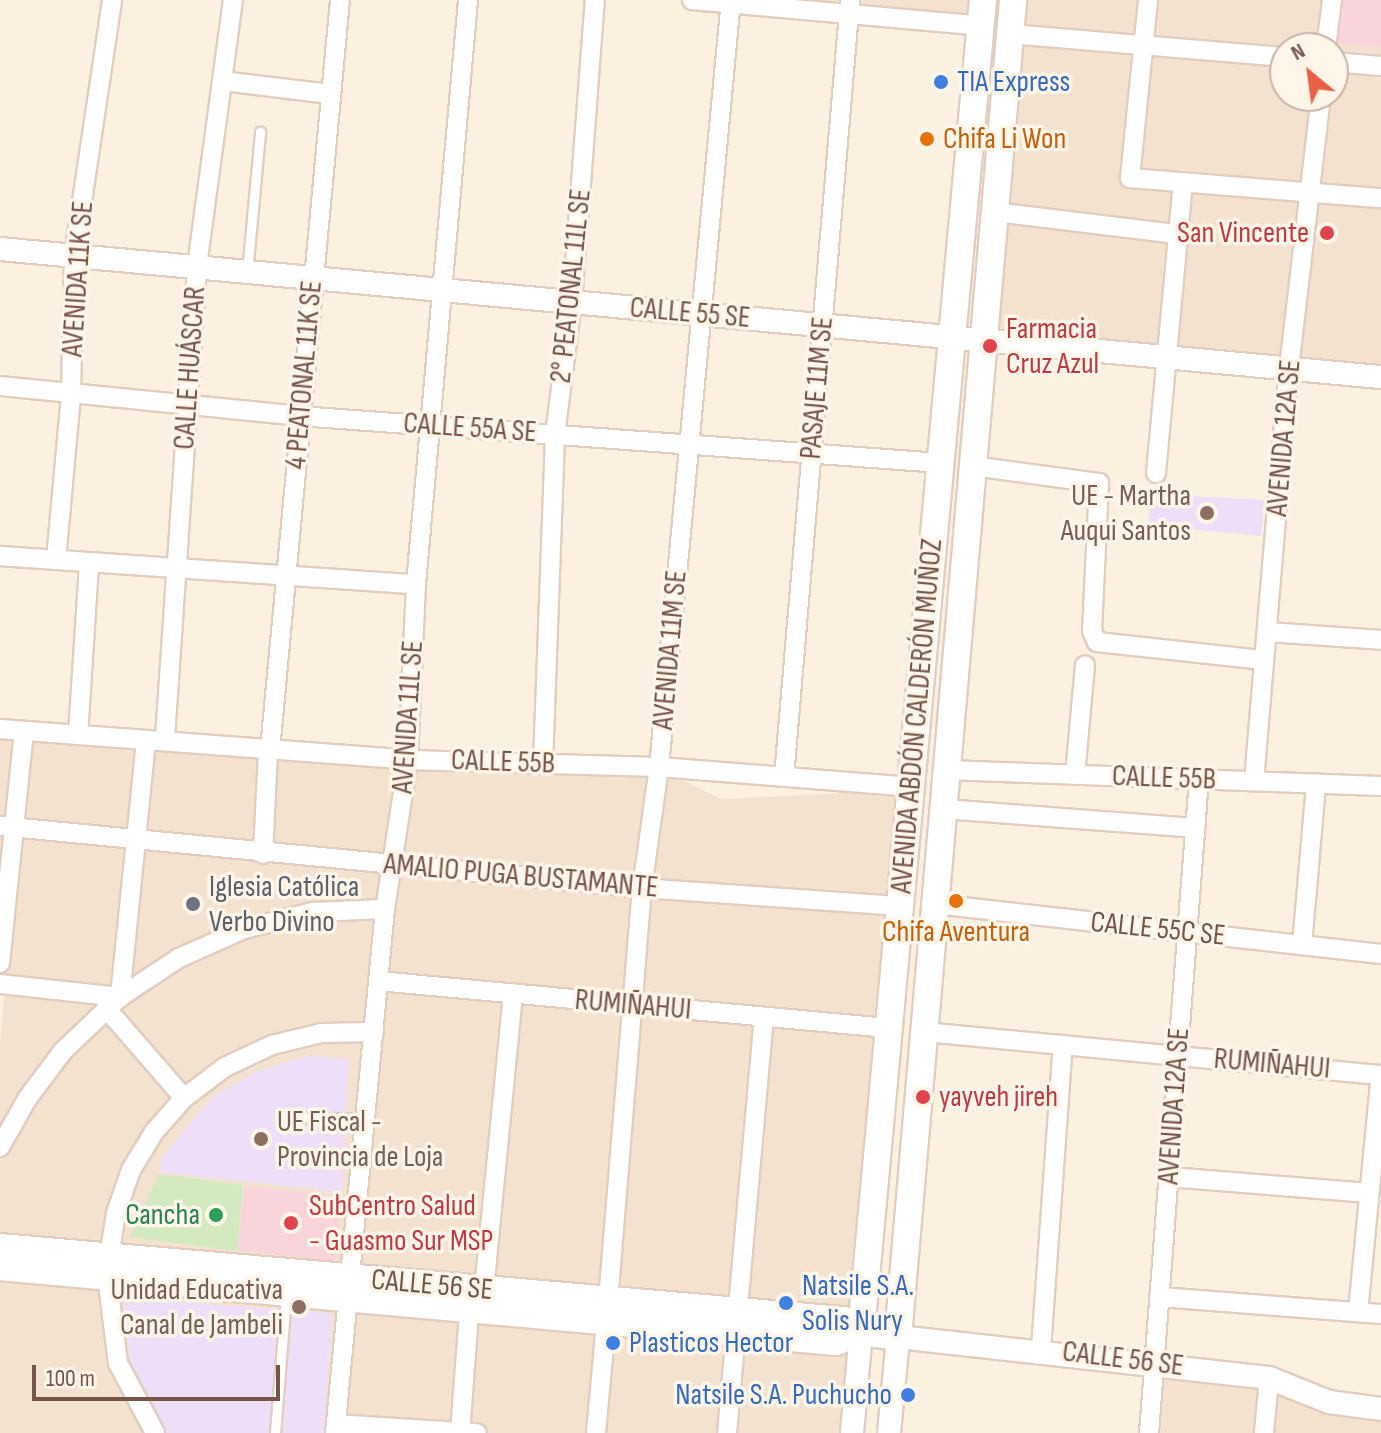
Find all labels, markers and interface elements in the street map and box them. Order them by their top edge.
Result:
north arrow [1269,32,1349,112]
text: N [1286,38,1310,67]
place label: TIA Express [957,64,1070,100]
marker: TIA Express [932,73,950,91]
place label: Chifa Li Won [943,121,1066,157]
marker: Chifa Li Won [918,130,936,148]
street label: 2° PEATONAL 11L SE [543,187,599,385]
street label: AVENIDA 11K SE [55,200,101,358]
place label: San Vincente [1177,215,1309,251]
marker: San Vincente [1316,222,1338,244]
street label: 4 PEATONAL 11K SE [278,279,330,471]
street label: CALLE HUÁSCAR [166,285,214,451]
street label: CALLE 55 SE [628,290,752,336]
place label: Farmacia Cruz Azul [1006,311,1099,382]
street label: PASAJE 11M SE [793,315,841,461]
marker: Farmacia Cruz Azul [981,337,999,355]
street label: AVENIDA 12A SE [1259,358,1309,518]
street label: CALLE 55A SE [402,405,538,451]
place label: UE - Martha Auqui Santos [1061,478,1191,548]
marker: UE - Martha Auqui Santos [1198,504,1216,522]
street label: AVENIDA ABDÓN CALDERÓN MUÑOZ [884,537,950,895]
street label: AVENIDA 11M SE [645,569,695,731]
street label: AVENIDA 11L SE [385,639,431,795]
street label: CALLE 55B [450,742,556,782]
street label: CALLE 55B [1111,758,1217,798]
street label: AMALIO PUGA BUSTAMANTE [382,846,660,906]
place label: Iglesia Católica Verbo Divino [209,869,359,940]
marker: Chifa Aventura [947,892,965,910]
marker: Iglesia Católica Verbo Divino [184,895,202,913]
street label: CALLE 55C SE [1089,904,1227,954]
place label: Chifa Aventura [882,914,1030,950]
street label: RUMIÑAHUI [573,982,693,1028]
street label: AVENIDA 12A SE [1151,1026,1197,1186]
street label: RUMIÑAHUI [1212,1041,1332,1087]
place label: yayveh jireh [939,1079,1058,1115]
marker: yayveh jireh [914,1088,932,1106]
place label: UE Fiscal - Provincia de Loja [277,1104,443,1174]
marker: UE Fiscal - Provincia de Loja [252,1130,270,1148]
place label: SubCentro Salud - Guasmo Sur MSP [309,1188,493,1258]
place label: Cancha [125,1197,200,1233]
marker: Cancha [207,1206,225,1224]
marker: SubCentro Salud - Guasmo Sur MSP [280,1212,302,1234]
street label: CALLE 56 SE [370,1262,494,1308]
place label: Natsile S.A. Solis Nury [802,1268,914,1338]
place label: Unidad Educativa Canal de Jambeli [111,1272,283,1342]
marker: Natsile S.A. Solis Nury [777,1294,795,1312]
marker: Unidad Educativa Canal de Jambeli [290,1298,308,1316]
place label: Plasticos Hector [629,1325,793,1361]
marker: Plasticos Hector [604,1334,622,1352]
street label: CALLE 56 SE [1060,1334,1186,1384]
scale bar [36,1349,284,1399]
text: 100 m [46,1364,95,1393]
place label: Natsile S.A. Puchucho [675,1377,892,1413]
marker: Natsile S.A. Puchucho [899,1386,917,1404]

